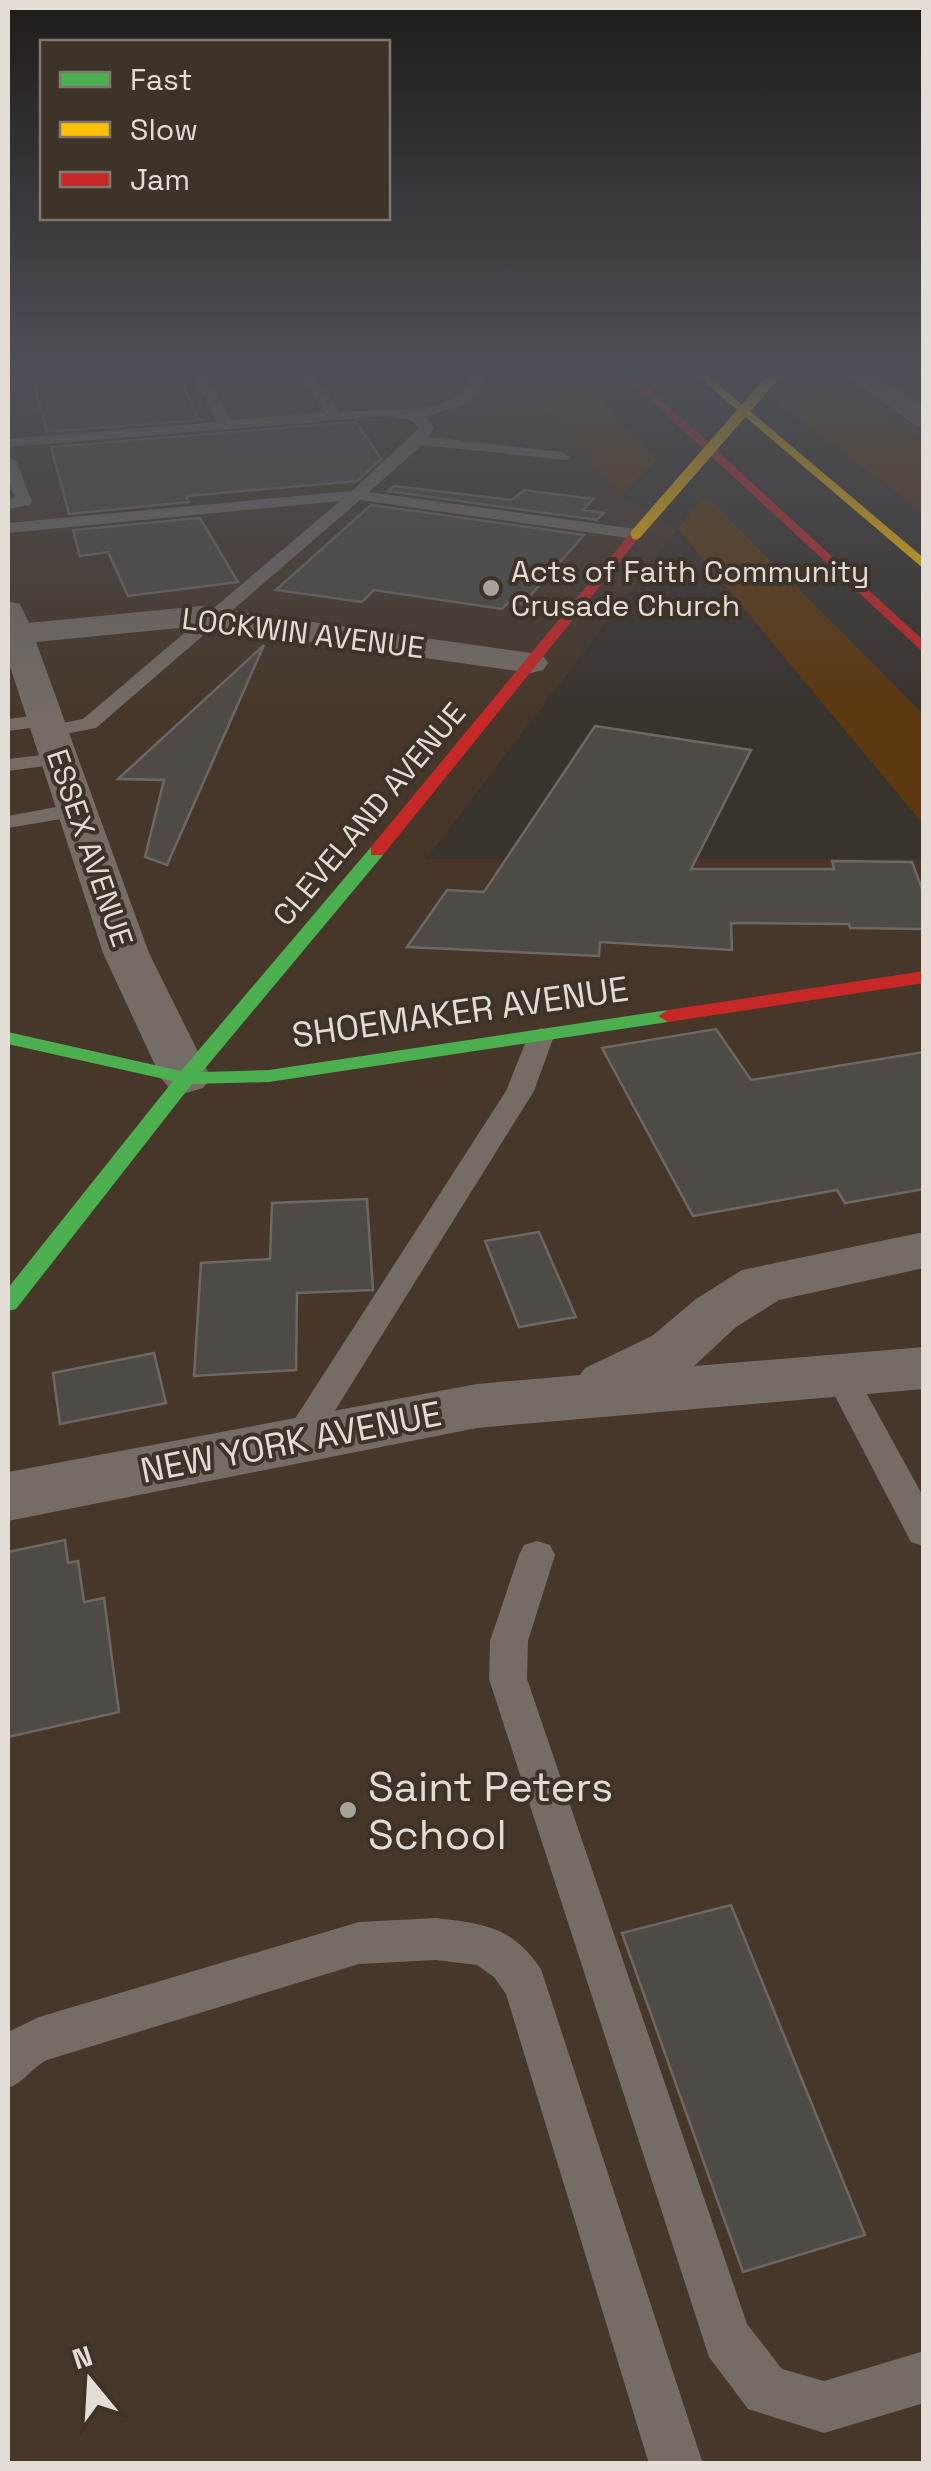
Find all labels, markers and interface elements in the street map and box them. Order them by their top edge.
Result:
legend [40,40,390,220]
text: Fast [130,60,192,99]
text: Slow [130,110,198,149]
text: Jam [130,160,190,199]
place label: Acts of Faith Community Crusade Church [511,552,869,625]
marker: Acts of Faith Community Crusade Church [480,577,502,599]
street label: LOCKWIN AVENUE [180,599,426,667]
street label: CLEVELAND AVENUE [264,694,474,934]
street label: ESSEX AVENUE [38,744,142,952]
street label: SHOEMAKER AVENUE [289,967,631,1057]
street label: NEW YORK AVENUE [137,1391,445,1493]
place label: Saint Peters School [368,1760,613,1861]
marker: Saint Peters School [337,1799,359,1821]
north arrow [40,2331,140,2431]
text: N [68,2337,97,2377]

